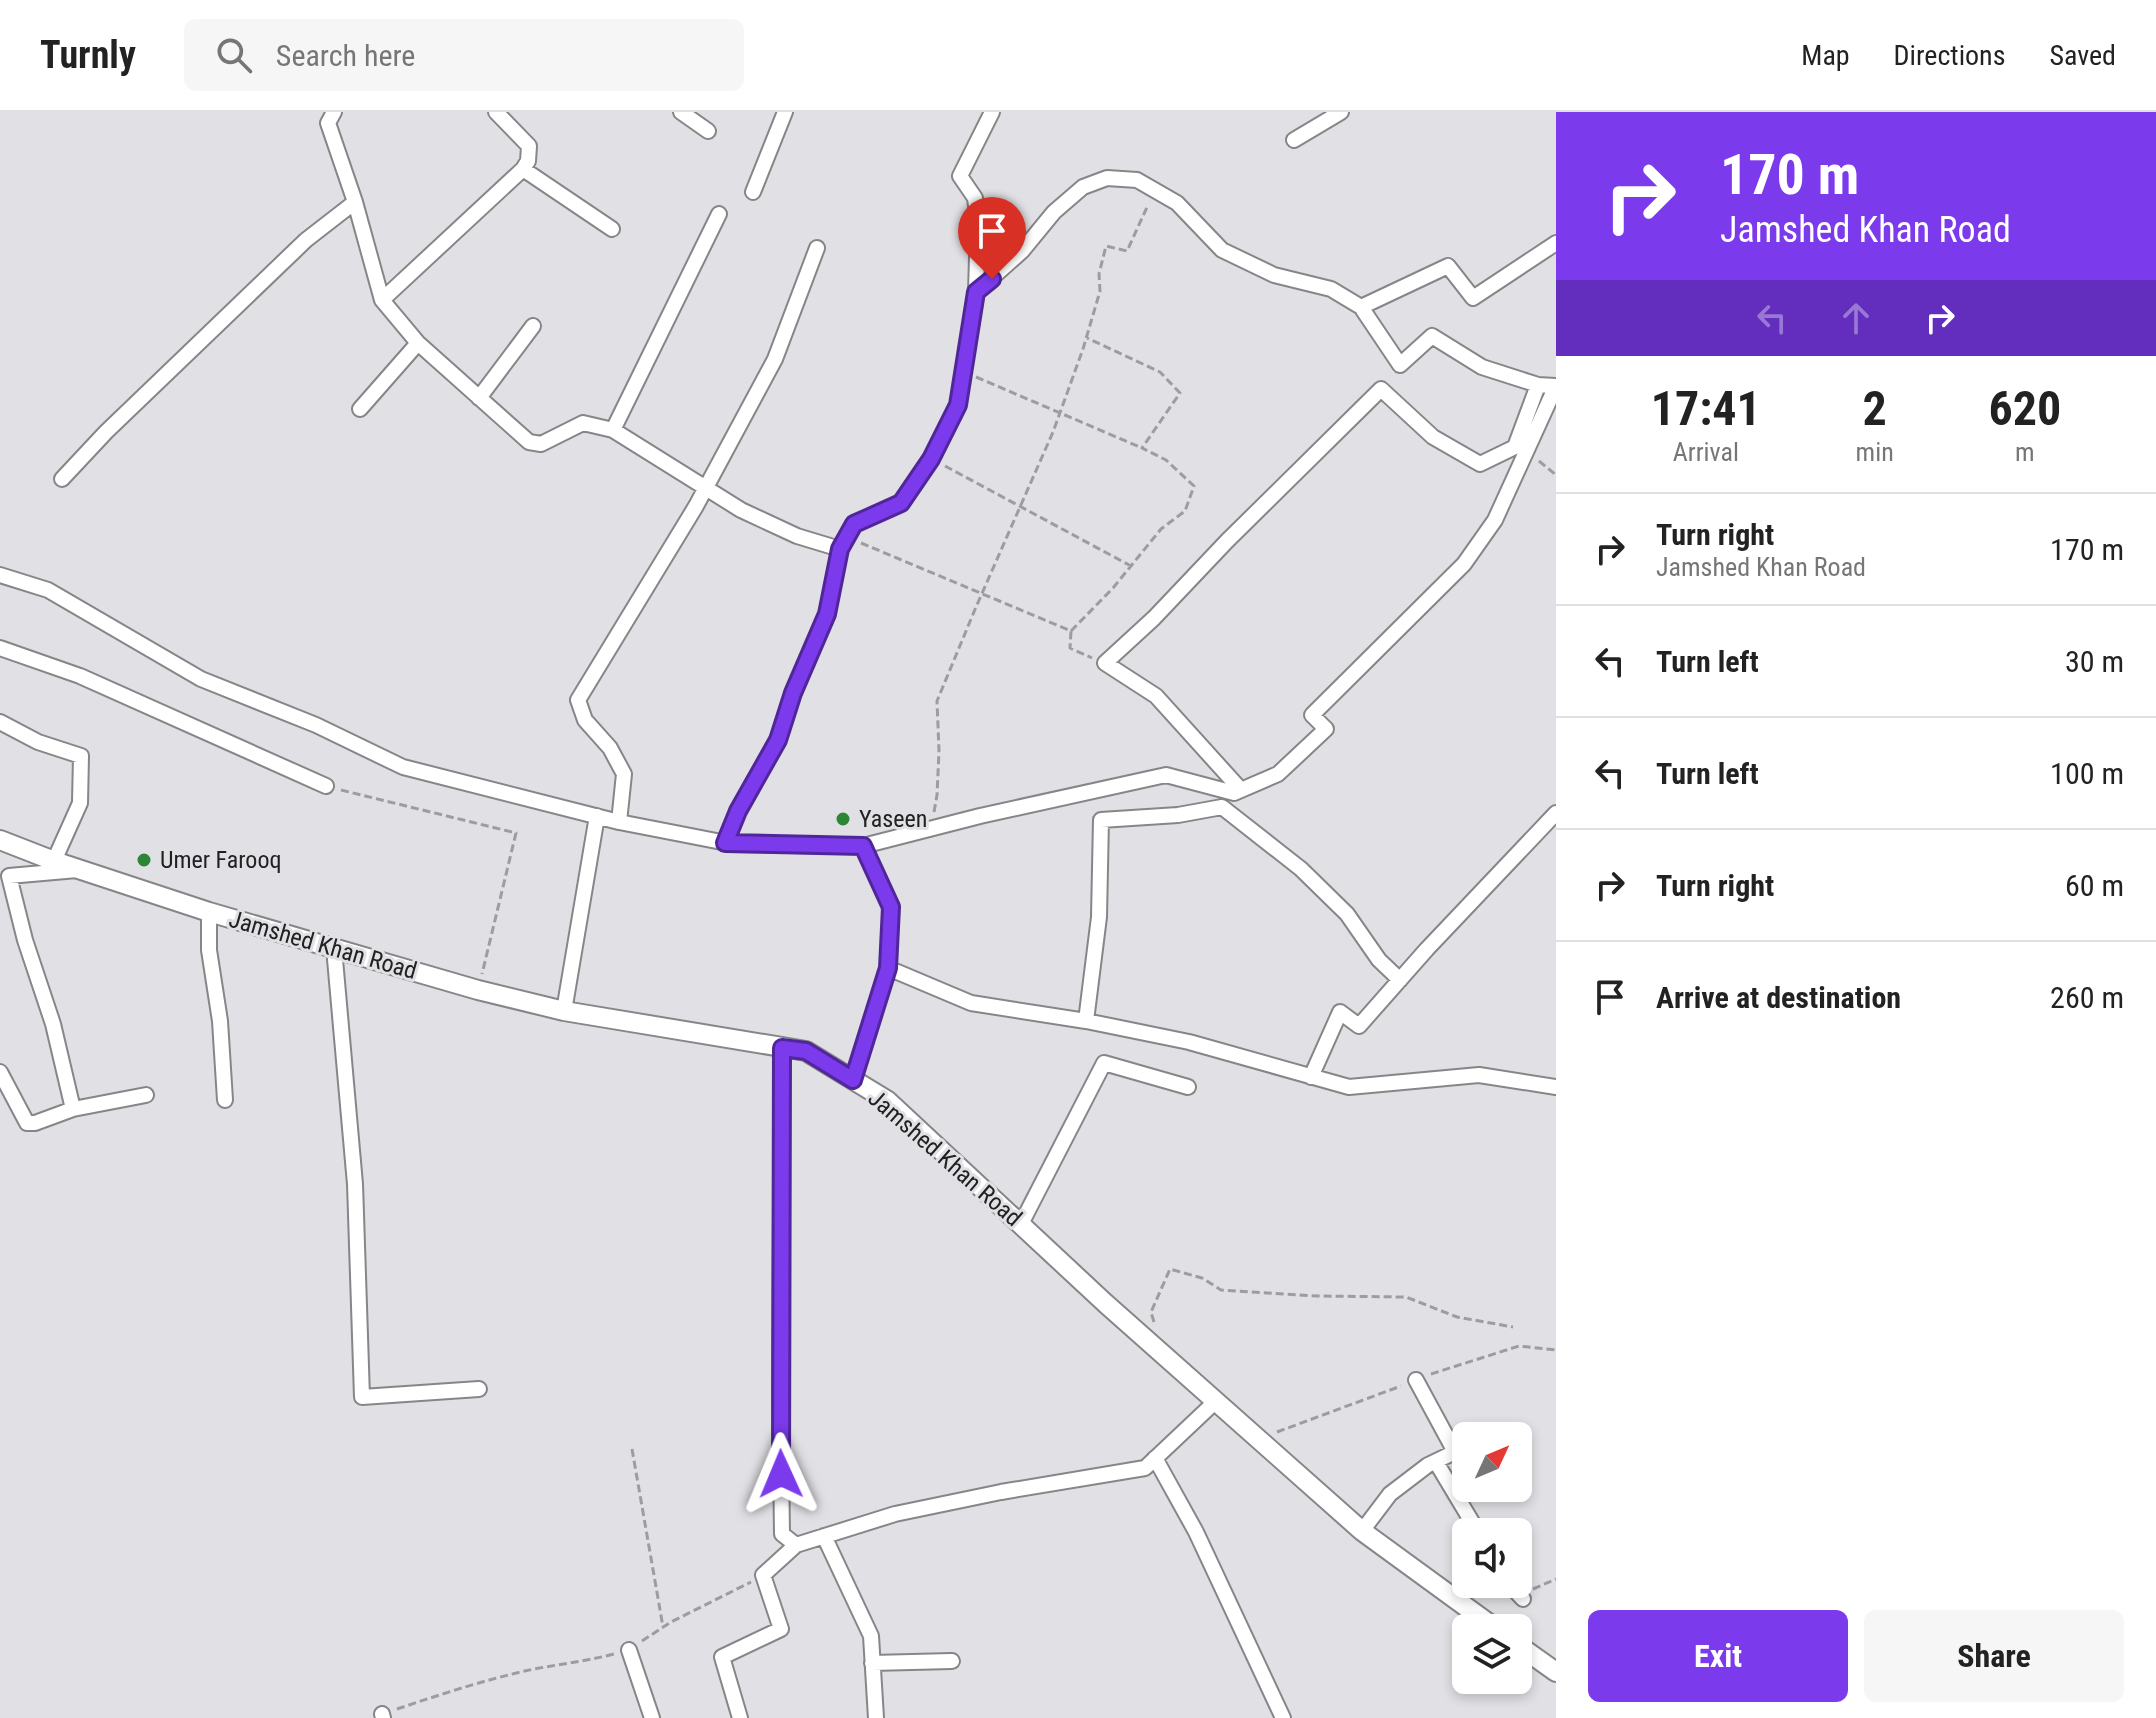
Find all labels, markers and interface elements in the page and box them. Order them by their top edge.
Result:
search box [184,19,744,91]
text: Turnly [40,33,136,77]
icon: search [212,33,256,77]
text: Search here [276,38,415,73]
text: Map [1801,39,1850,72]
text: Directions [1894,39,2005,72]
text: Saved [2049,39,2116,72]
text: 170 m [1720,142,1859,208]
icon: right [1588,144,1692,248]
pin [958,197,1026,279]
icon: arrive [970,209,1014,253]
text: Jamshed Khan Road [1720,209,2011,251]
icon: left [1750,296,1794,340]
icon: ahead [1834,296,1878,340]
icon: right [1918,296,1962,340]
text: 17:41 [1651,380,1761,437]
text: 2 [1863,380,1887,437]
text: 620 [1988,380,2061,437]
text: Arrival [1673,437,1739,467]
text: min [1856,437,1894,467]
text: m [2015,437,2035,467]
text: Turn right [1656,517,1774,552]
icon: right [1588,527,1632,571]
text: 170 m [2050,532,2124,567]
text: Jamshed Khan Road [1656,552,1866,582]
icon: left [1588,639,1632,683]
text: Turn left [1656,644,1759,679]
text: 30 m [2065,644,2124,679]
icon: left [1588,751,1632,795]
text: Turn left [1656,756,1759,791]
text: 100 m [2050,756,2124,791]
place label: Yaseen [859,805,927,833]
marker: Yaseen [834,810,852,828]
place label: Umer Farooq [160,846,281,874]
marker: Umer Farooq [135,851,153,869]
icon: right [1588,863,1632,907]
text: Turn right [1656,868,1774,903]
text: 60 m [2065,868,2124,903]
street label: Jamshed Khan Road [226,905,420,985]
icon: arrive [1588,975,1632,1019]
text: Arrive at destination [1656,980,1901,1015]
text: 260 m [2050,980,2124,1015]
street label: Jamshed Khan Road [863,1084,1027,1232]
north arrow [1452,1422,1532,1502]
map controls [1452,1422,1532,1694]
position arrow [739,1432,823,1516]
button: sound [1452,1518,1532,1598]
button: Exit [1588,1610,1848,1702]
button: Share [1864,1610,2124,1702]
button: layers [1452,1614,1532,1694]

